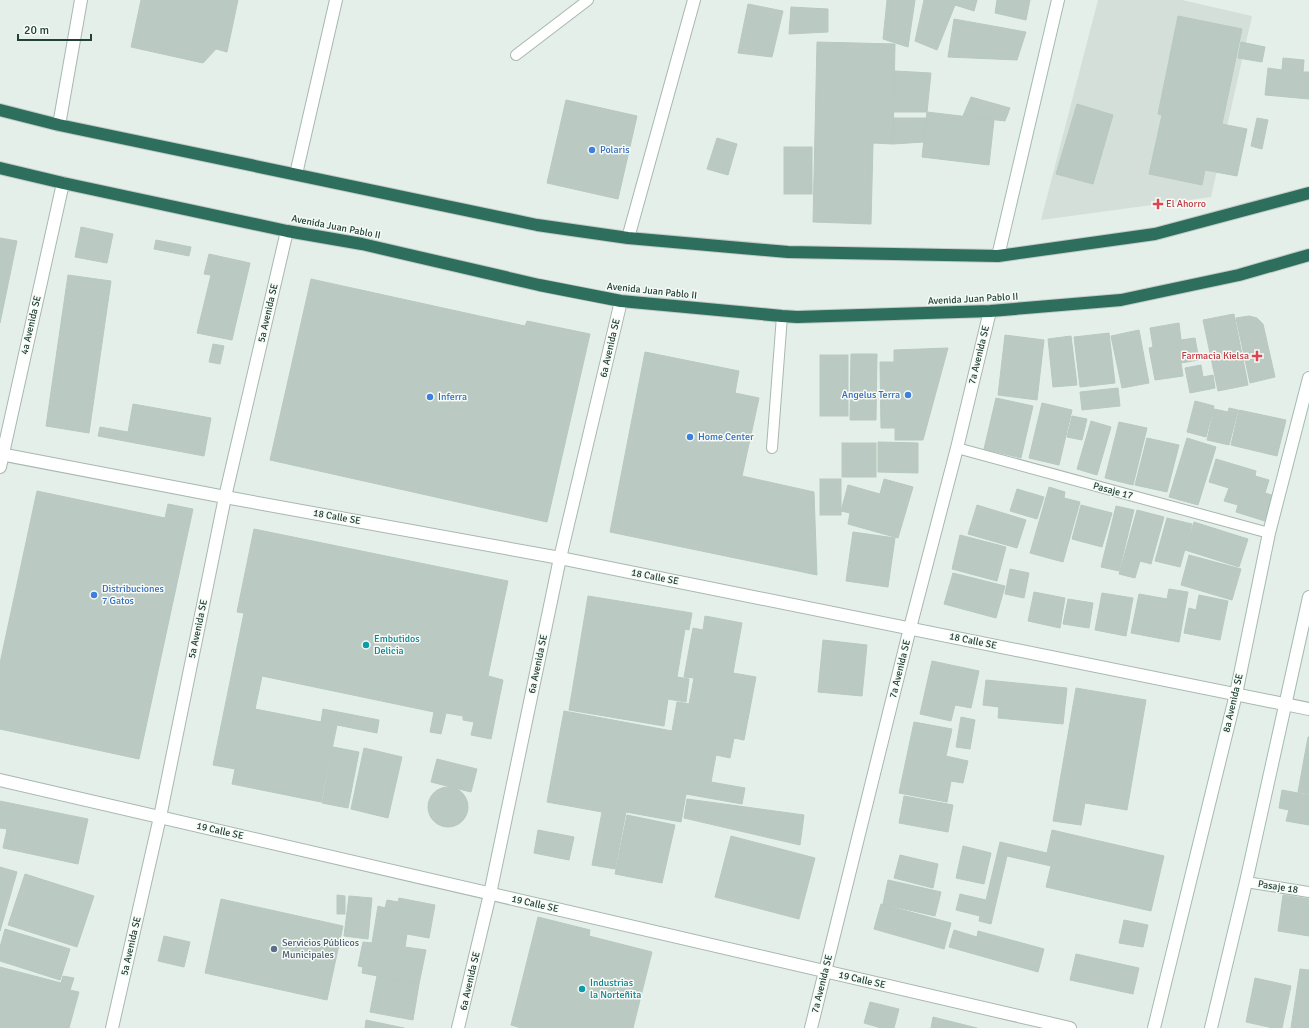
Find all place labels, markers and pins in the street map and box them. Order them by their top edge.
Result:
place label: Polaris [600,144,630,156]
marker: Polaris [587,145,597,155]
place label: El Ahorro [1166,198,1206,210]
marker: El Ahorro [1153,199,1163,209]
place label: Farmacia Kielsa [1182,350,1249,362]
marker: Farmacia Kielsa [1252,351,1262,361]
place label: Angelus Terra [842,389,900,401]
marker: Angelus Terra [903,390,913,400]
place label: Inferra [438,391,467,403]
marker: Inferra [425,392,435,402]
place label: Home Center [698,431,754,443]
marker: Home Center [685,432,695,442]
place label: Distribuciones 7 Gatos [102,583,165,607]
marker: Distribuciones 7 Gatos [89,590,99,600]
place label: Embutidos Delicia [374,633,420,657]
marker: Embutidos Delicia [361,640,371,650]
place label: Servicios Públicos Municipales [282,937,360,961]
marker: Servicios Públicos Municipales [269,944,279,954]
place label: Industrias la Norteñita [590,977,641,1001]
marker: Industrias la Norteñita [577,984,587,994]

